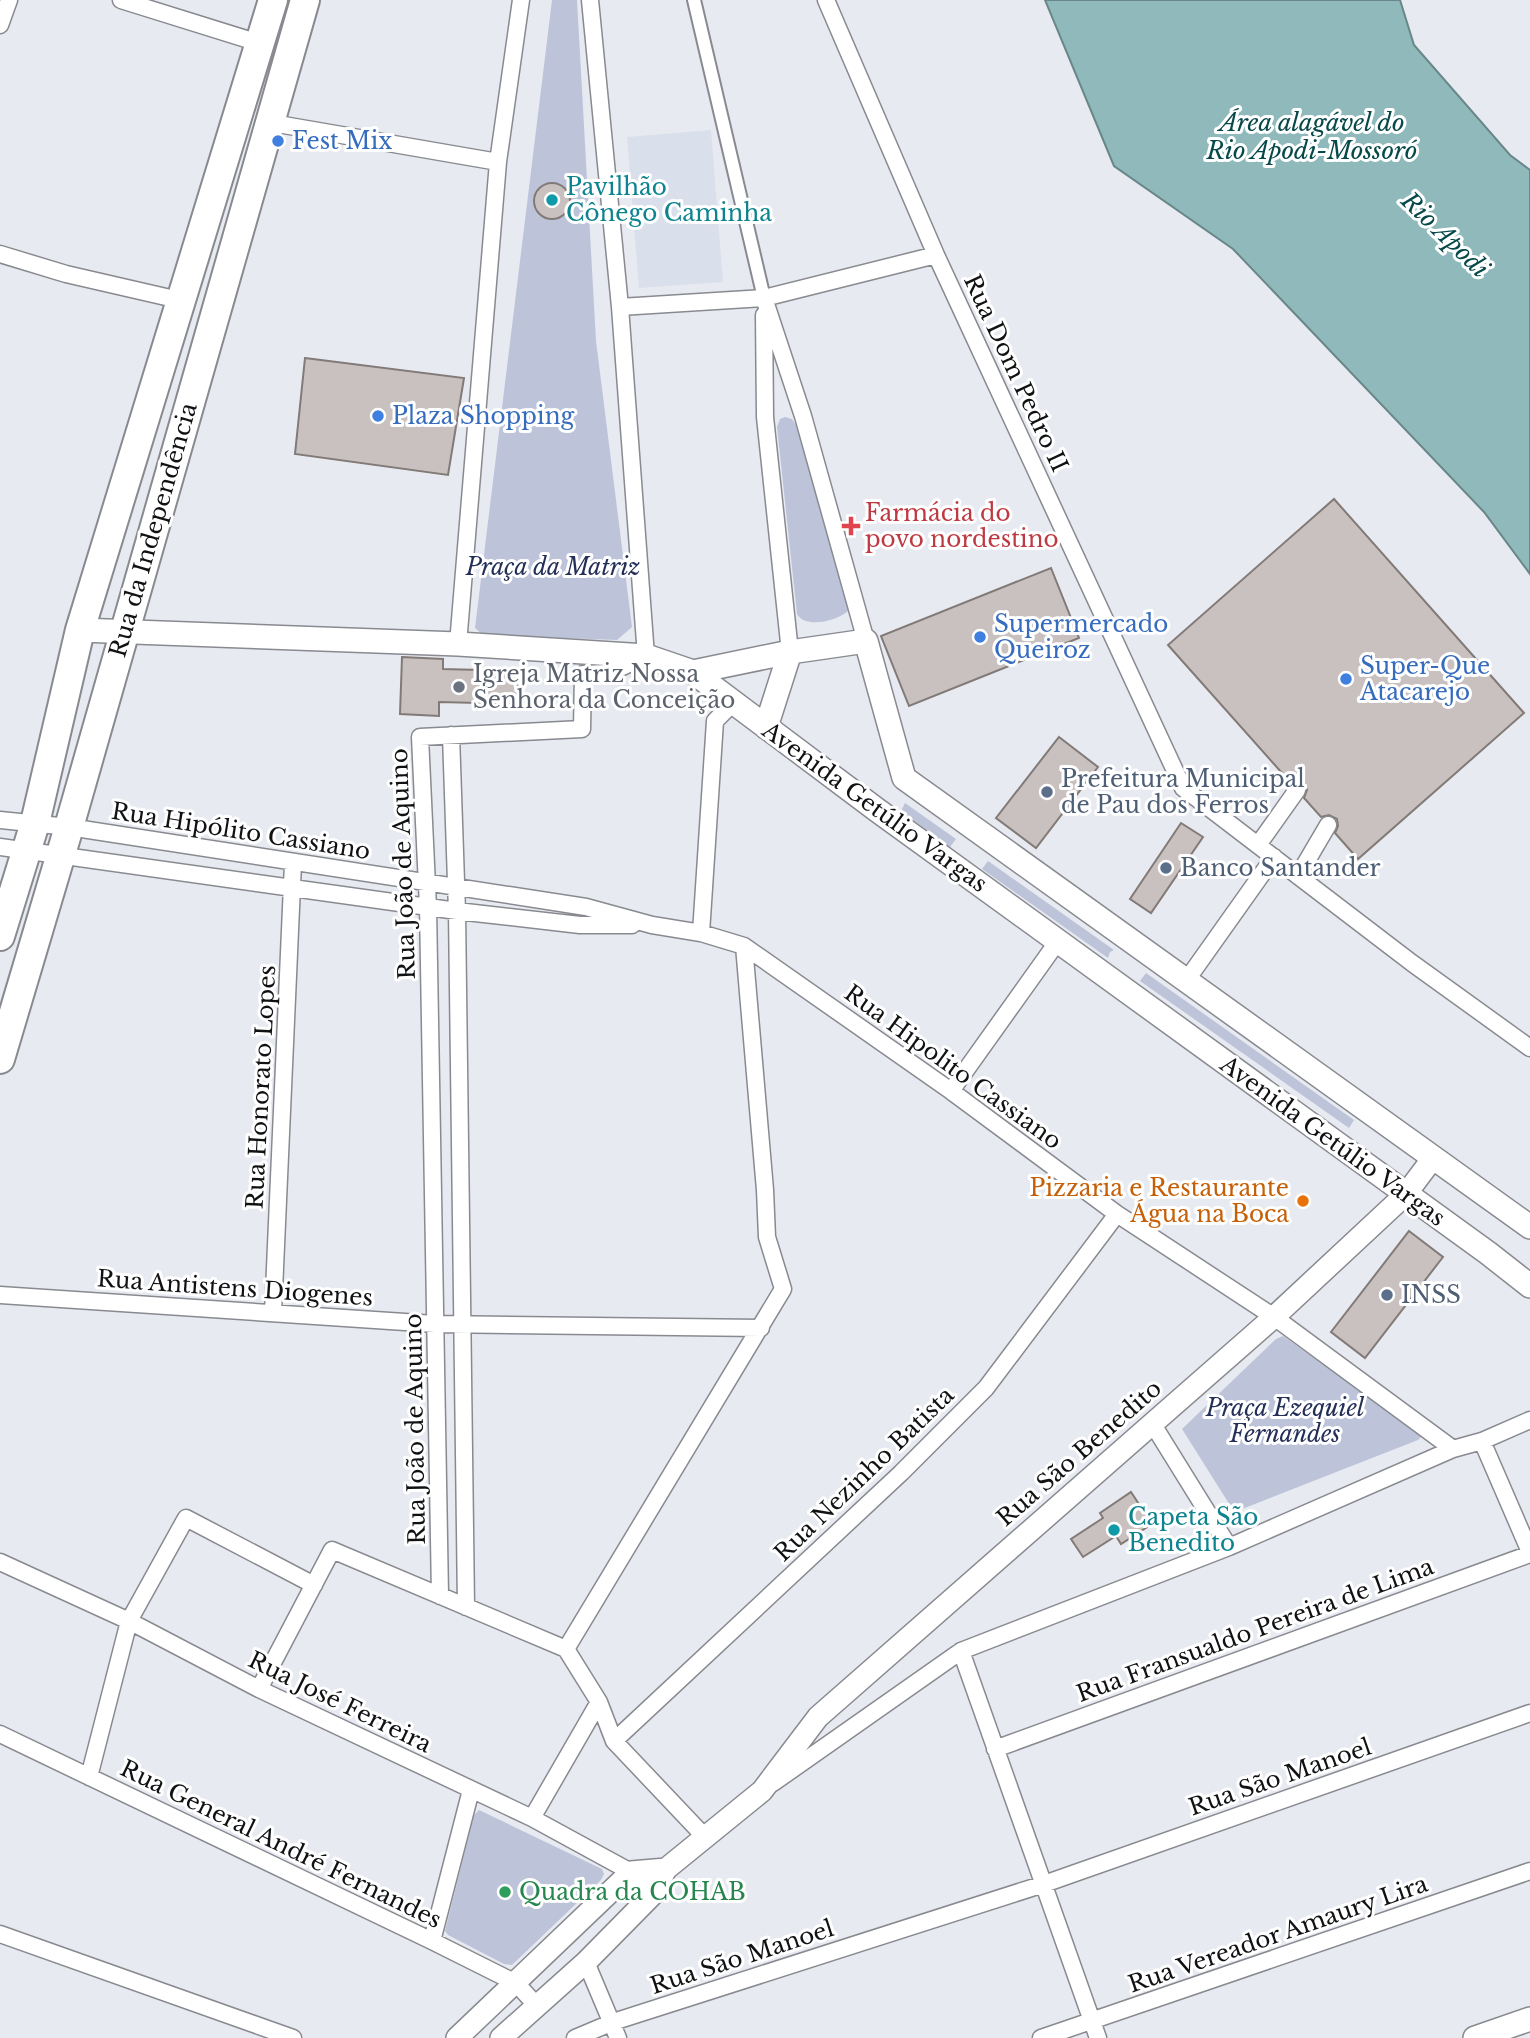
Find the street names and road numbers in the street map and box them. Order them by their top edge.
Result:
street label: Rua Dom Pedro II [958,270,1074,476]
street label: Rua da Independência [103,399,203,660]
street label: Avenida Getúlio Vargas [756,715,993,898]
street label: Rua João de Aquino [385,748,421,980]
street label: Rua Hipólito Cassiano [110,797,372,865]
street label: Rua Honorato Lopes [241,964,281,1210]
street label: Rua Hipolito Cassiano [839,979,1067,1155]
street label: Avenida Getúlio Vargas [1214,1049,1451,1232]
street label: Rua Antistens Diogenes [96,1264,374,1312]
street label: Rua João de Aquino [399,1313,431,1545]
street label: Rua São Benedito [991,1374,1167,1532]
street label: Rua Nezinho Batista [768,1381,960,1567]
street label: Rua Fransualdo Pereira de Lima [1073,1552,1438,1708]
street label: Rua José Ferreira [244,1645,436,1759]
street label: Rua São Manoel [1185,1733,1375,1821]
street label: Rua General André Fernandes [116,1754,446,1934]
street label: Rua Vereador Amaury Lira [1125,1869,1432,1998]
street label: Rua São Manoel [647,1914,837,2000]

